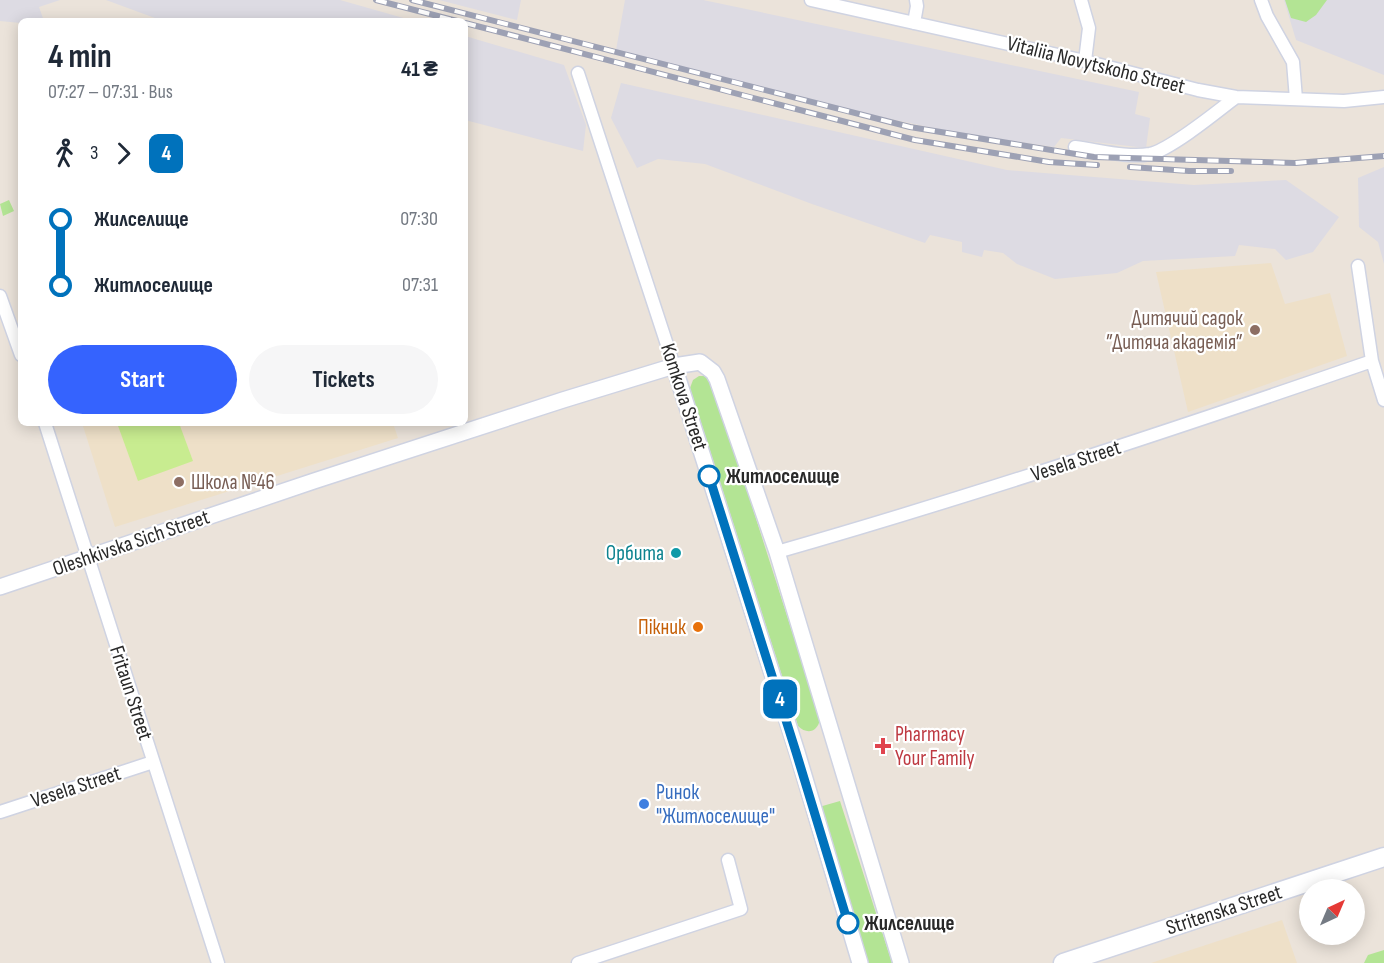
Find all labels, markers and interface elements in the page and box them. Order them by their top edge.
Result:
street label: Vitaliia Novytskoho Street [1004,31,1188,99]
text: 4 min [48,37,112,77]
text: 41 ₴ [401,56,438,83]
text: 07:27 – 07:31 · Bus [48,80,173,104]
icon: walk [48,137,81,170]
icon: forward [107,137,140,170]
text: 3 [90,141,98,165]
text: 4 [161,141,171,166]
text: Жилселище [94,206,189,233]
text: 07:30 [400,207,438,231]
text: Житлоселище [94,272,213,299]
text: 07:31 [402,273,438,297]
place label: Дитячий садок ”Дитяча академія” [1106,306,1243,355]
marker: Дитячий садок ”Дитяча академія” [1248,323,1262,337]
street label: Komkova Street [655,340,713,454]
button: Start [48,345,237,414]
button: Tickets [249,345,438,414]
street label: Vesela Street [1028,435,1124,487]
place label: Житлоселище [726,464,840,489]
marker: Житлоселище [698,465,720,487]
place label: Школа №46 [191,470,275,495]
marker: Школа №46 [172,475,186,489]
street label: Oleshkivska Sich Street [49,504,213,582]
place label: Орбита [606,541,664,566]
marker: Орбита [669,546,683,560]
place label: Пікник [638,615,686,640]
marker: Пікник [691,620,705,634]
street label: Fritaun Street [104,643,158,743]
line badge: 4 [760,680,800,718]
text: 4 [775,687,785,712]
place label: Pharmacy Your Family [895,722,975,771]
marker: Pharmacy Your Family [876,739,890,753]
street label: Vesela Street [28,761,124,813]
place label: Ринок "Житлоселище" [656,780,775,829]
marker: Ринок "Житлоселище" [637,797,651,811]
north arrow [1299,879,1365,945]
map controls [1299,879,1365,945]
street label: Stritenska Street [1163,880,1285,940]
place label: Жилселище [864,911,954,936]
marker: Жилселище [837,912,859,934]

